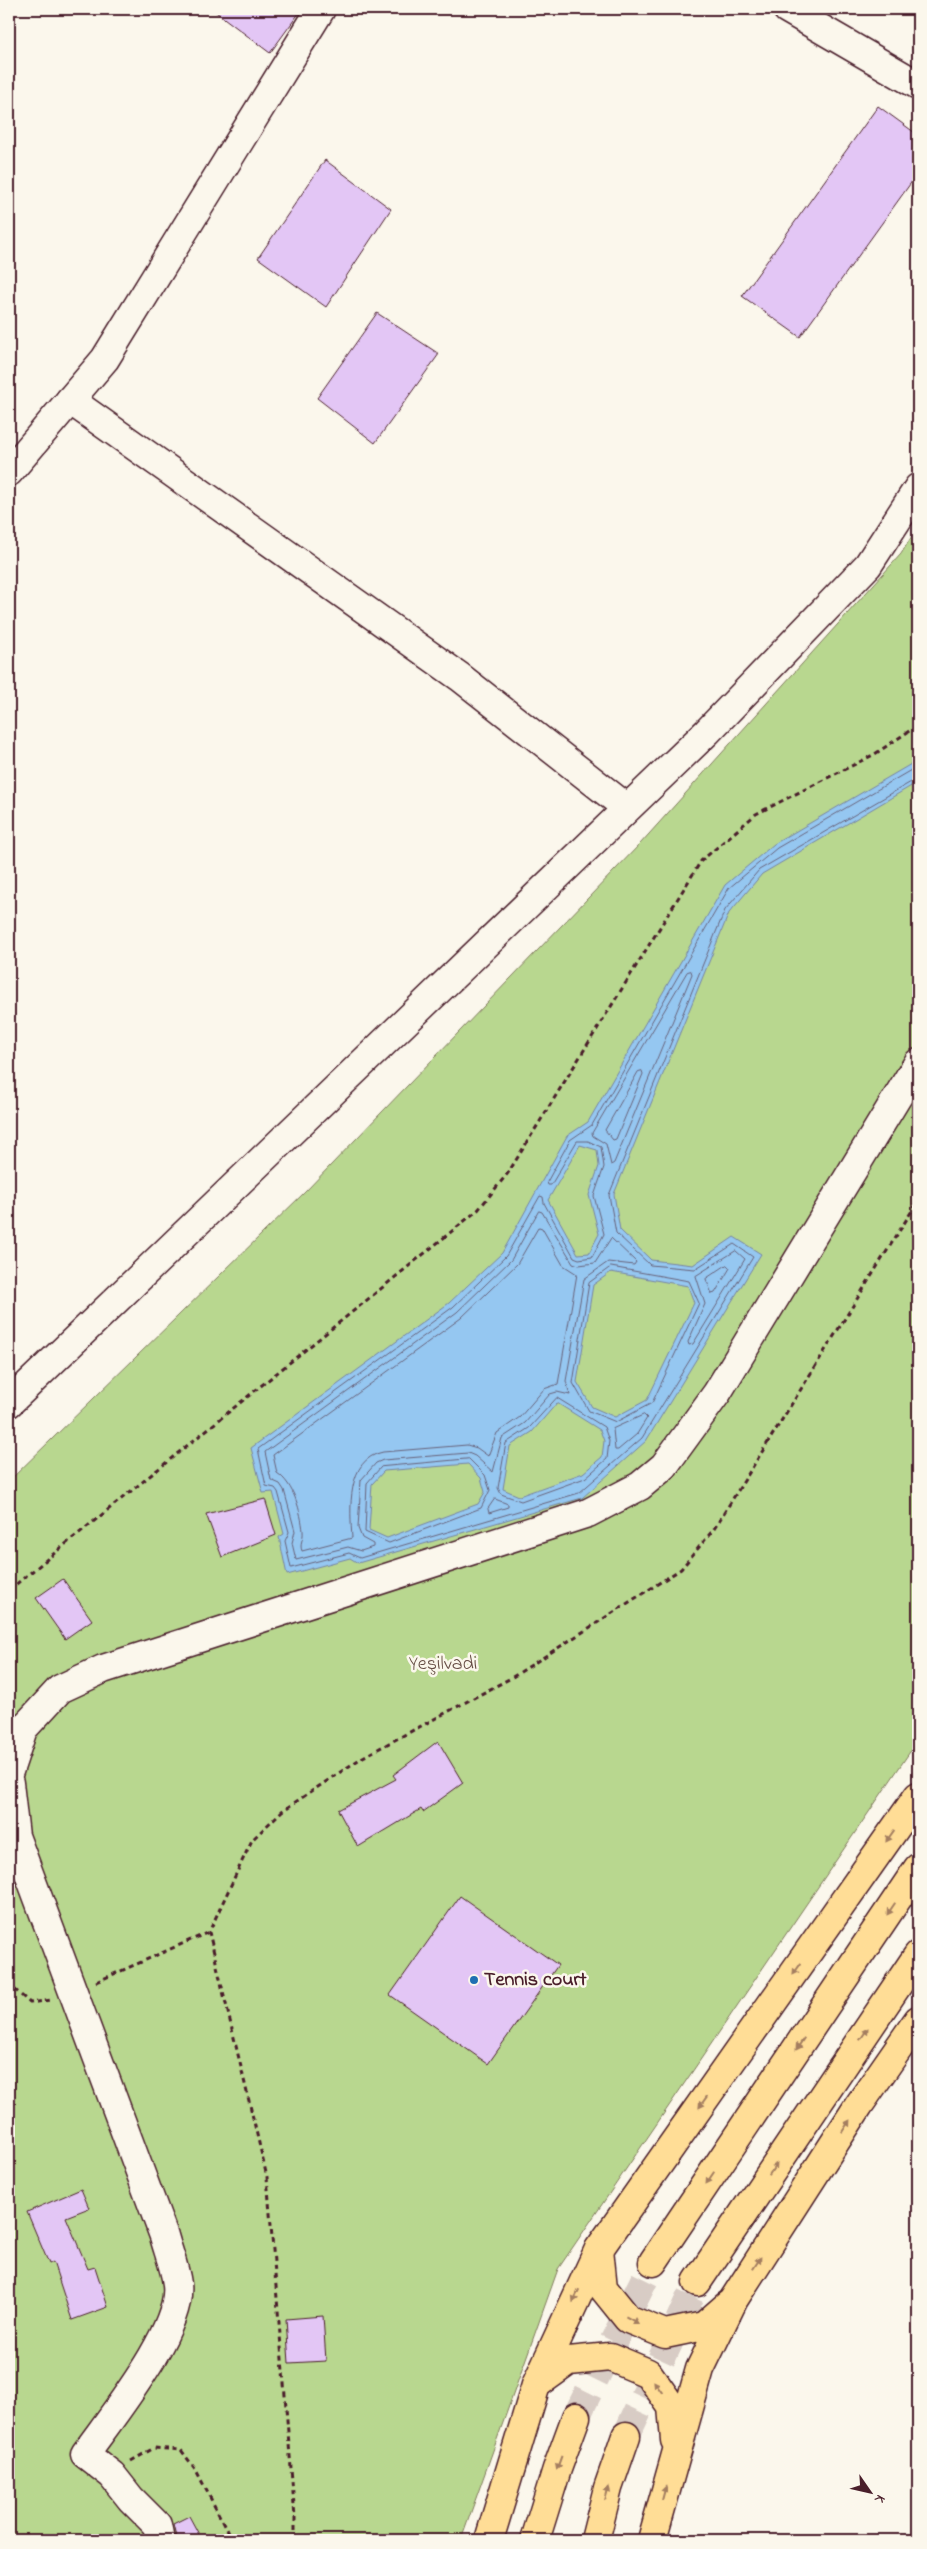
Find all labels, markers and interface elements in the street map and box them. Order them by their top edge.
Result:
park label: Yeşilvadi [409,1650,477,1679]
one-way arrow [885,1829,895,1843]
one-way arrow [886,1902,896,1915]
one-way arrow [792,1962,802,1976]
place label: Tennis court [484,1966,587,1995]
marker: Tennis court [468,1974,480,1986]
one-way arrow [859,2027,869,2041]
one-way arrow [796,2037,805,2050]
one-way arrow [698,2095,708,2109]
one-way arrow [841,2120,850,2133]
one-way arrow [768,2162,778,2175]
one-way arrow [705,2172,715,2185]
one-way arrow [753,2256,762,2270]
one-way arrow [572,2289,580,2303]
one-way arrow [625,2316,640,2324]
one-way arrow [653,2380,663,2394]
one-way arrow [555,2455,562,2470]
north arrow [844,2466,894,2516]
one-way arrow [603,2486,611,2501]
one-way arrow [661,2486,669,2501]
text: K [868,2490,890,2508]

